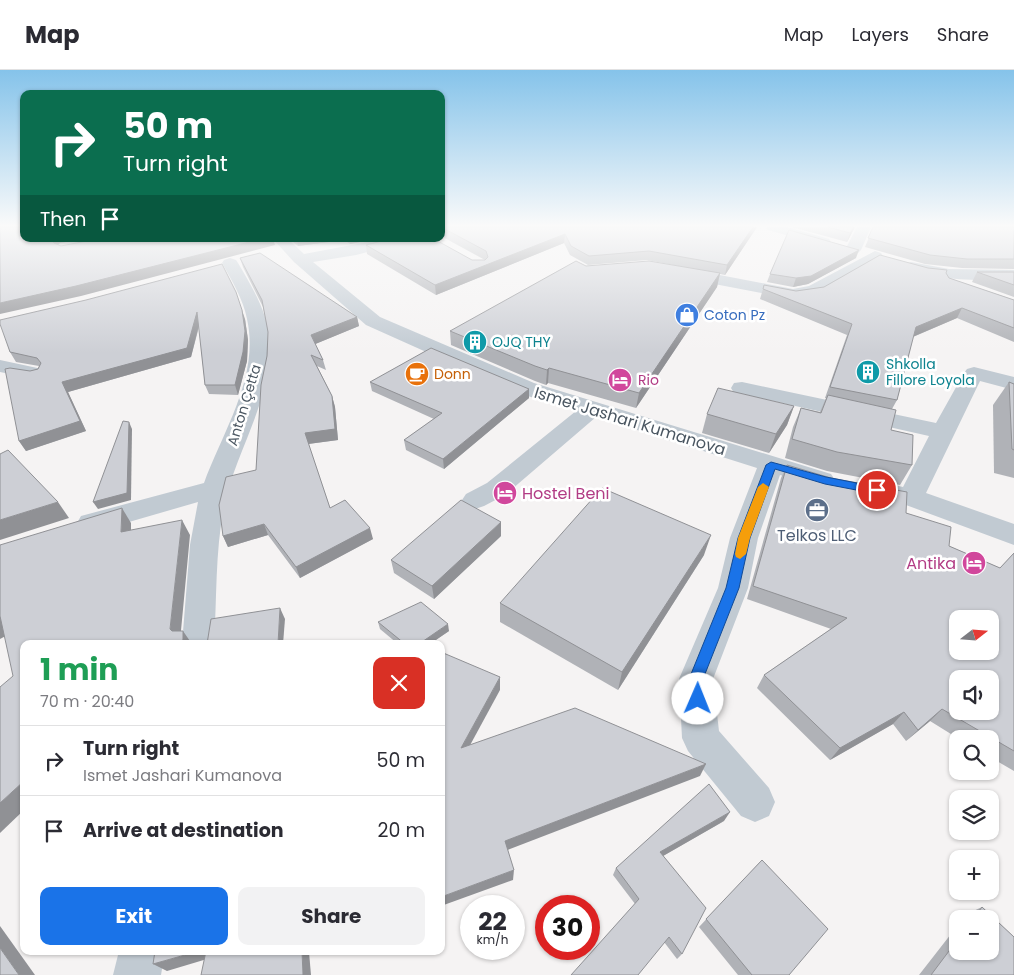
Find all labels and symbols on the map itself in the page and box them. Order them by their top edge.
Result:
shop icon: Coton Pz [674,302,700,328]
place label: Coton Pz [704,305,765,325]
building icon: OJQ THY [462,329,488,355]
place label: OJQ THY [492,332,551,352]
place label: Shkolla Fillore Loyola [886,354,975,390]
building icon: Shkolla Fillore Loyola [855,359,881,385]
cafe icon: Donn [404,361,430,387]
street label: Anton Çetta [222,362,266,448]
place label: Donn [434,364,471,384]
hotel icon: Rio [607,367,633,393]
place label: Rio [638,370,659,390]
street label: Ismet Jashari Kumanova [531,381,729,461]
pin [856,469,898,511]
hotel icon: Hostel Beni [492,480,518,506]
place label: Hostel Beni [522,482,610,505]
office icon: Telkos LLC [804,497,830,523]
place label: Telkos LLC [777,524,857,547]
hotel icon: Antika [961,550,987,576]
place label: Antika [906,552,956,575]
north arrow [949,610,999,660]
position arrow [671,672,723,724]
speed limit sign: 30 [535,895,600,960]

